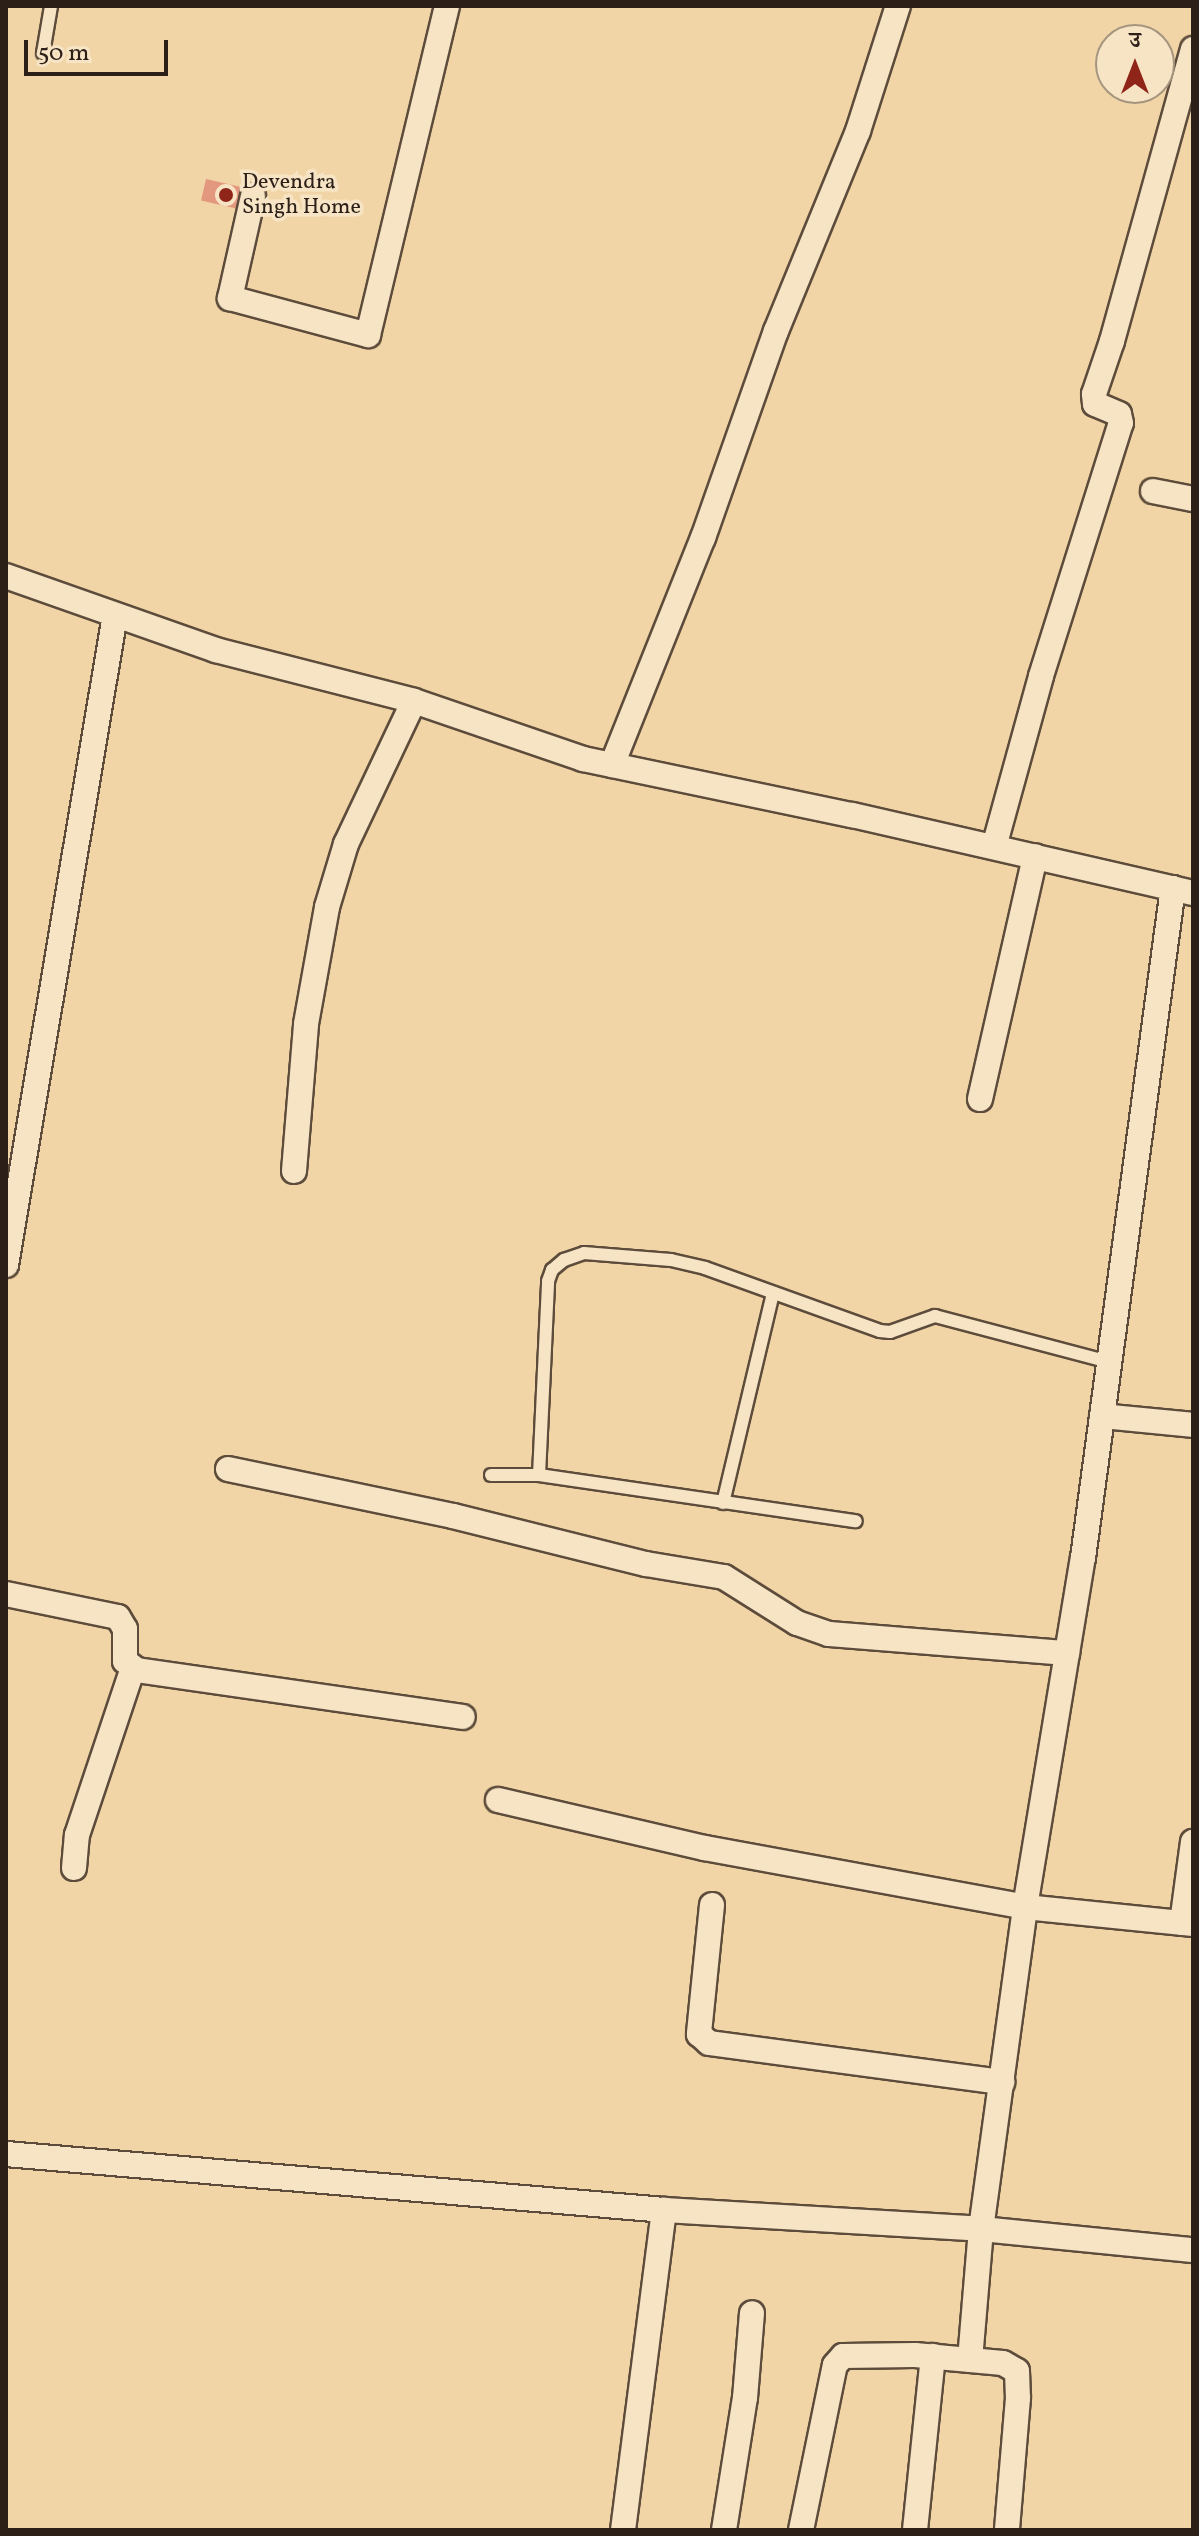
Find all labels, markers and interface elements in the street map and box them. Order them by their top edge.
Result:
scale bar [28,24,172,74]
north arrow [1095,24,1175,104]
text: उ [1129,26,1141,57]
text: 50 m [38,37,90,71]
place label: Devendra Singh Home [242,169,361,220]
marker: Devendra Singh Home [217,186,235,204]

